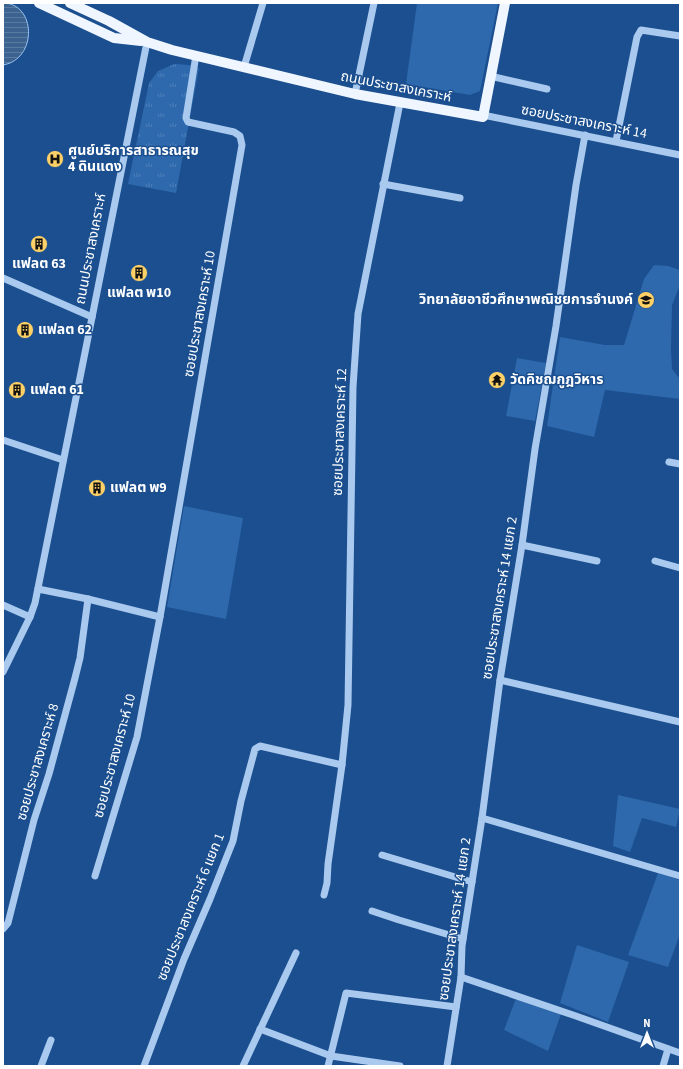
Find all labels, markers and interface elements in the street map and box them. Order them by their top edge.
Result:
street label: ถนนประชาสงเคราะห์ [339,66,453,108]
street label: ซอยประชาสงเคราะห์ 14 [519,100,649,144]
place label: ศูนย์บริการสาธารณสุข 4 ดินแดง [68,141,199,177]
hospital icon: ศูนย์บริการสาธารณสุข 4 ดินแดง [45,149,65,169]
street label: ถนนประชาสงเคราะห์ [70,192,112,306]
building icon: แฟลต 63 [29,234,49,254]
street label: ซอยประชาสงเคราะห์ 10 [179,249,221,379]
place label: แฟลต 63 [12,254,66,274]
building icon: แฟลต พ10 [129,263,149,283]
place label: แฟลต พ10 [107,283,171,303]
place label: วิทยาลัยอาชีวศึกษาพณิชยการจำนงค์ [418,290,633,310]
school or university icon: วิทยาลัยอาชีวศึกษาพณิชยการจำนงค์ [636,290,656,310]
building icon: แฟลต 62 [15,320,35,340]
place label: แฟลต 62 [38,320,92,340]
street label: ซอยประชาสงเคราะห์ 12 [328,368,352,496]
temple icon: วัดคิชฌกูฎวิหาร [487,370,507,390]
place label: วัดคิชฌกูฎวิหาร [510,370,603,390]
building icon: แฟลต 61 [7,380,27,400]
place label: แฟลต 61 [30,380,84,400]
building icon: แฟลต พ9 [87,478,107,498]
place label: แฟลต พ9 [110,478,167,498]
street label: ซอยประชาสงเคราะห์ 14 แยก 2 [477,515,523,681]
street label: ซอยประชาสงเคราะห์ 10 [89,692,141,820]
street label: ซอยประชาสงเคราะห์ 8 [12,701,64,823]
street label: ซอยประชาสงเคราะห์ 6 แยก 1 [152,830,230,984]
street label: ซอยประชาสงเคราะห์ 14 แยก 2 [434,836,476,1002]
north arrow [627,1013,667,1053]
text: N [643,1016,651,1031]

